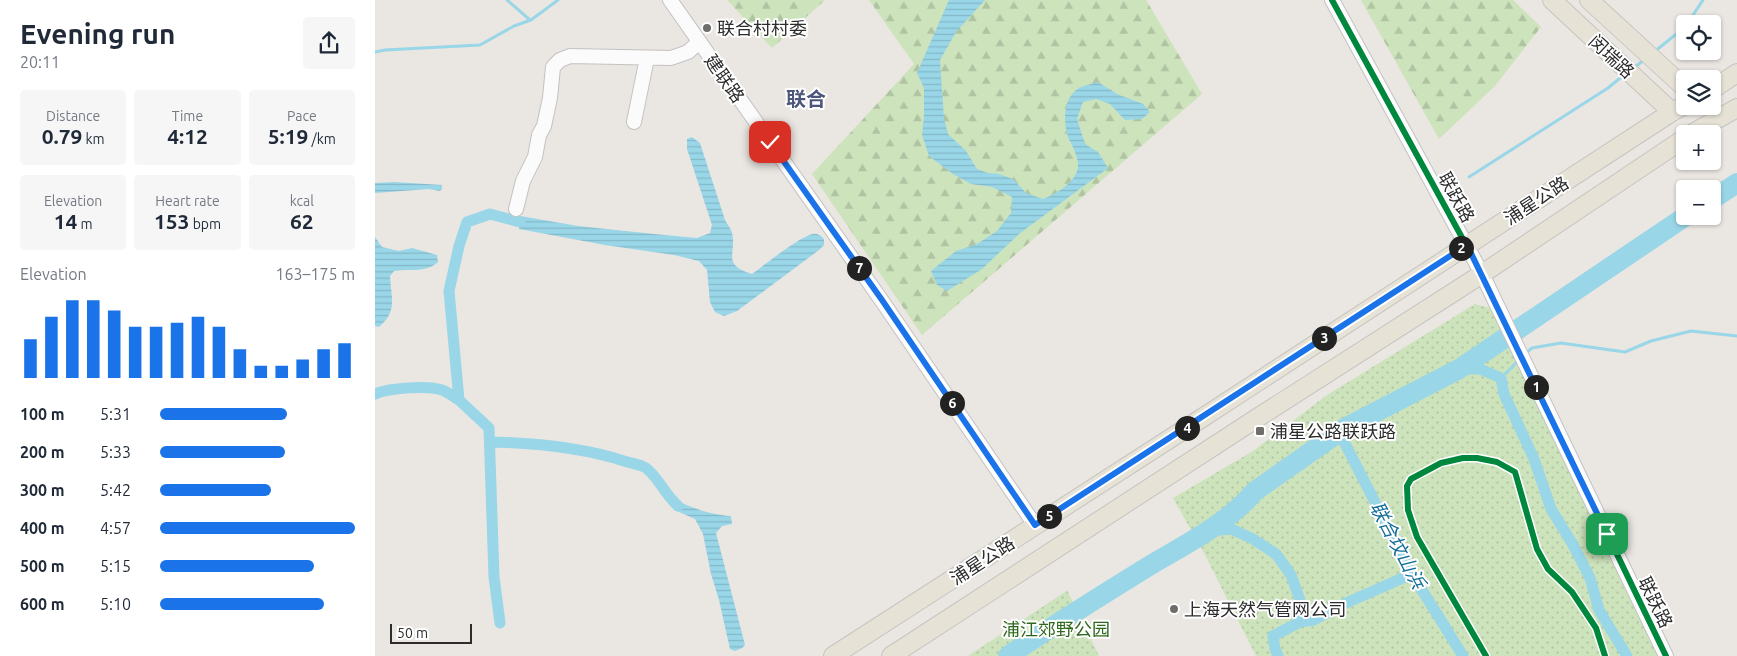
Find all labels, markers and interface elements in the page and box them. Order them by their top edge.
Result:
map controls [1676,15,1721,225]
button: locate [1676,15,1721,60]
button: share [303,17,355,69]
text: Evening run [20,18,175,49]
place label: 联合村村委 [717,18,807,38]
marker: 联合村村委 [701,22,713,34]
street label: 闵瑞路 [1585,30,1639,82]
street label: 建联路 [701,50,749,106]
text: 20:11 [20,53,60,71]
button: layers [1676,70,1721,115]
district label: 联合 [786,87,826,110]
text: Distance [46,108,100,124]
text: Time [172,108,203,124]
text: Pace [287,108,317,124]
pin [749,121,791,163]
text: 0.79 [42,124,82,148]
text: 4:12 [167,124,208,148]
text: 5:19 [268,124,308,148]
button: + [1676,125,1721,170]
icon: check [756,128,784,156]
text: km [82,131,105,147]
text: /km [308,131,336,147]
street label: 联跃路 [1435,169,1479,225]
street label: 浦星公路 [1500,172,1572,228]
button: − [1676,180,1721,225]
text: Elevation [44,193,102,209]
text: Heart rate [155,193,220,209]
text: kcal [290,193,314,209]
text: 14 [54,209,77,233]
text: 153 [154,209,189,233]
text: 62 [290,209,314,233]
text: m [77,216,93,232]
text: bpm [189,216,221,232]
pin: 2 [1449,236,1473,260]
text: 2 [1458,240,1465,256]
pin: 7 [847,256,871,280]
text: 7 [856,260,863,276]
text: Elevation [20,265,87,283]
text: 163–175 m [275,265,355,283]
pin: 3 [1311,326,1337,350]
text: 3 [1321,330,1328,346]
pin: 1 [1523,374,1549,400]
text: 1 [1533,379,1540,395]
pin: 6 [939,390,965,416]
text: 6 [949,395,956,411]
text: 100 m [20,405,65,423]
text: 5:31 [100,405,131,423]
pin: 4 [1175,416,1199,440]
text: 4 [1184,420,1191,436]
place label: 浦星公路联跃路 [1270,421,1396,441]
marker: 浦星公路联跃路 [1254,425,1266,437]
text: 200 m [20,443,65,461]
text: 5:33 [100,443,131,461]
text: 300 m [20,481,65,499]
text: 5:42 [100,481,131,499]
water label: 联合坟山浜 [1366,498,1431,594]
pin: 5 [1037,504,1061,528]
text: 5 [1046,508,1053,524]
pin [1586,513,1628,555]
text: 400 m [20,519,65,537]
text: 4:57 [100,519,131,537]
icon: arrive [1593,520,1621,548]
street label: 浦星公路 [946,532,1018,588]
text: 500 m [20,557,65,575]
text: 5:15 [100,557,131,575]
street label: 联跃路 [1635,573,1677,631]
text: 600 m [20,595,65,613]
text: 5:10 [100,595,131,613]
place label: 上海天然气管网公司 [1184,599,1346,619]
marker: 上海天然气管网公司 [1168,603,1180,615]
park label: 浦江郊野公园 [1002,619,1110,639]
scale bar [390,621,473,644]
text: 50 m [397,625,428,641]

